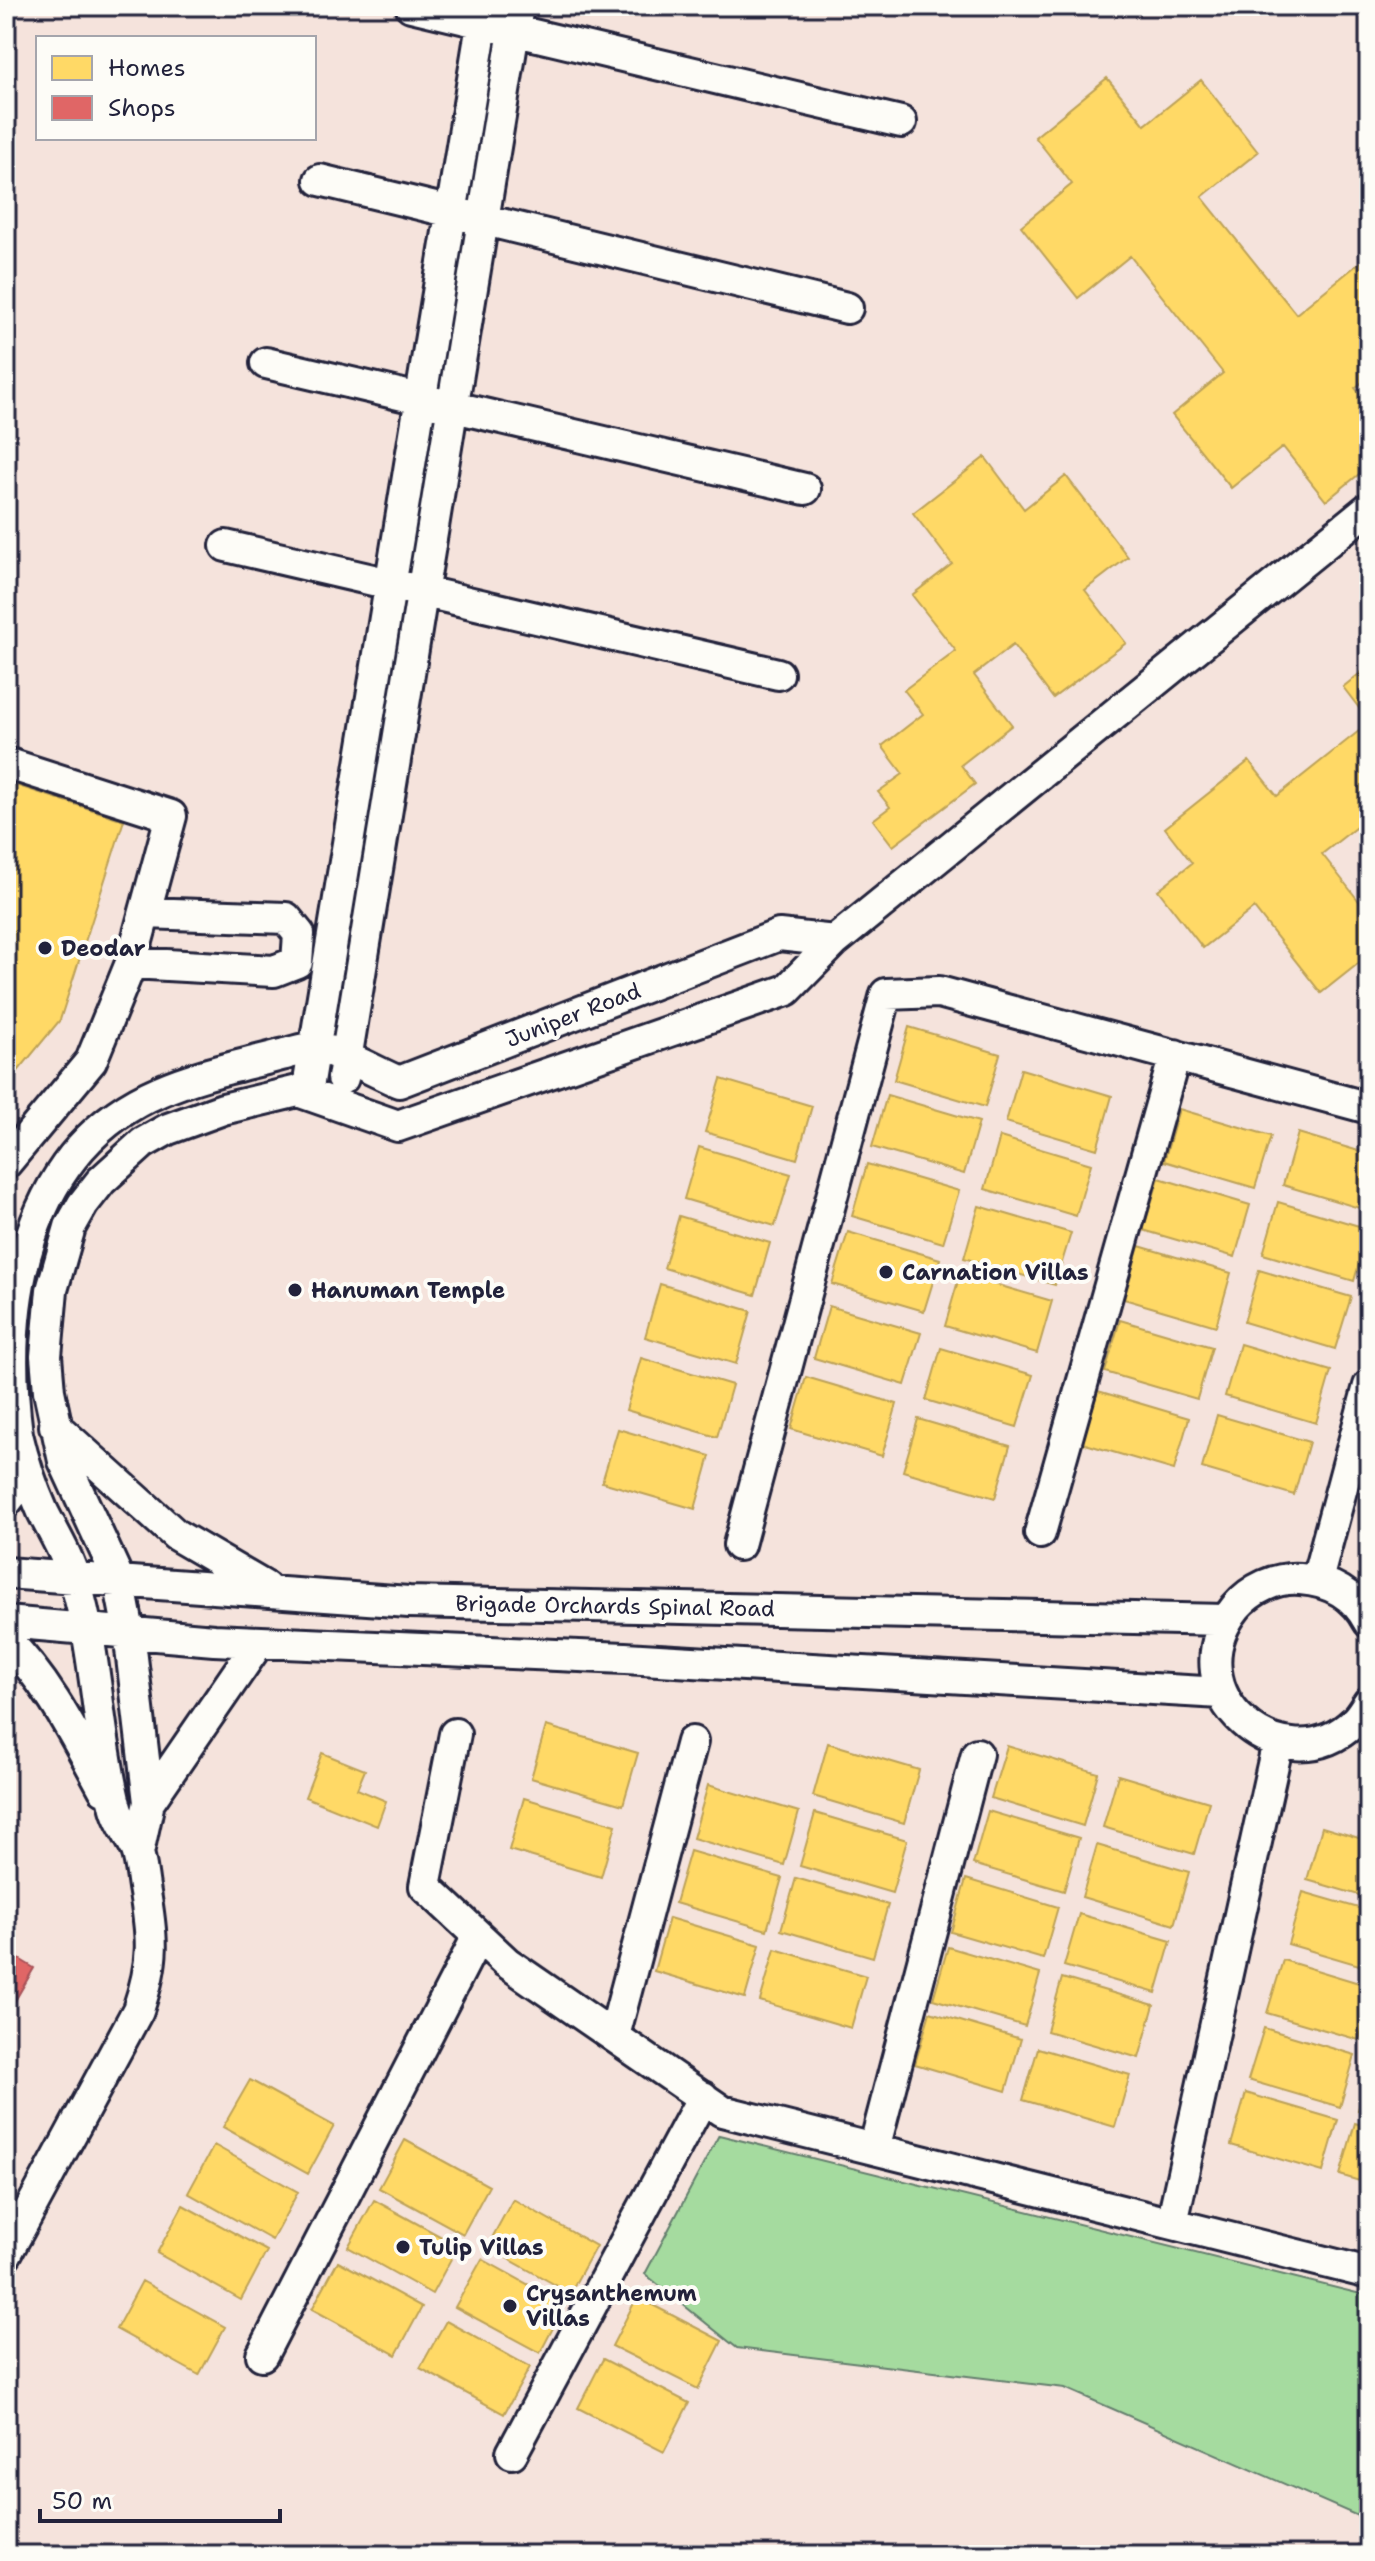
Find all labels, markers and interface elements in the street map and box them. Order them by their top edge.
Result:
legend [36,36,316,140]
text: Homes [108,52,186,84]
text: Shops [108,92,176,124]
place label: Deodar [61,934,146,963]
marker: Deodar [36,939,54,957]
street label: Juniper Road [501,976,645,1054]
place label: Carnation Villas [902,1258,1089,1287]
marker: Carnation Villas [877,1263,895,1281]
place label: Hanuman Temple [311,1276,505,1305]
marker: Hanuman Temple [286,1281,304,1299]
street label: Brigade Orchards Spinal Road [455,1589,775,1623]
place label: Tulip Villas [419,2233,544,2262]
marker: Tulip Villas [394,2238,412,2256]
place label: Crysanthemum Villas [526,2279,697,2333]
marker: Crysanthemum Villas [501,2297,519,2315]
scale bar [40,2473,280,2523]
text: 50 m [52,2485,112,2517]

